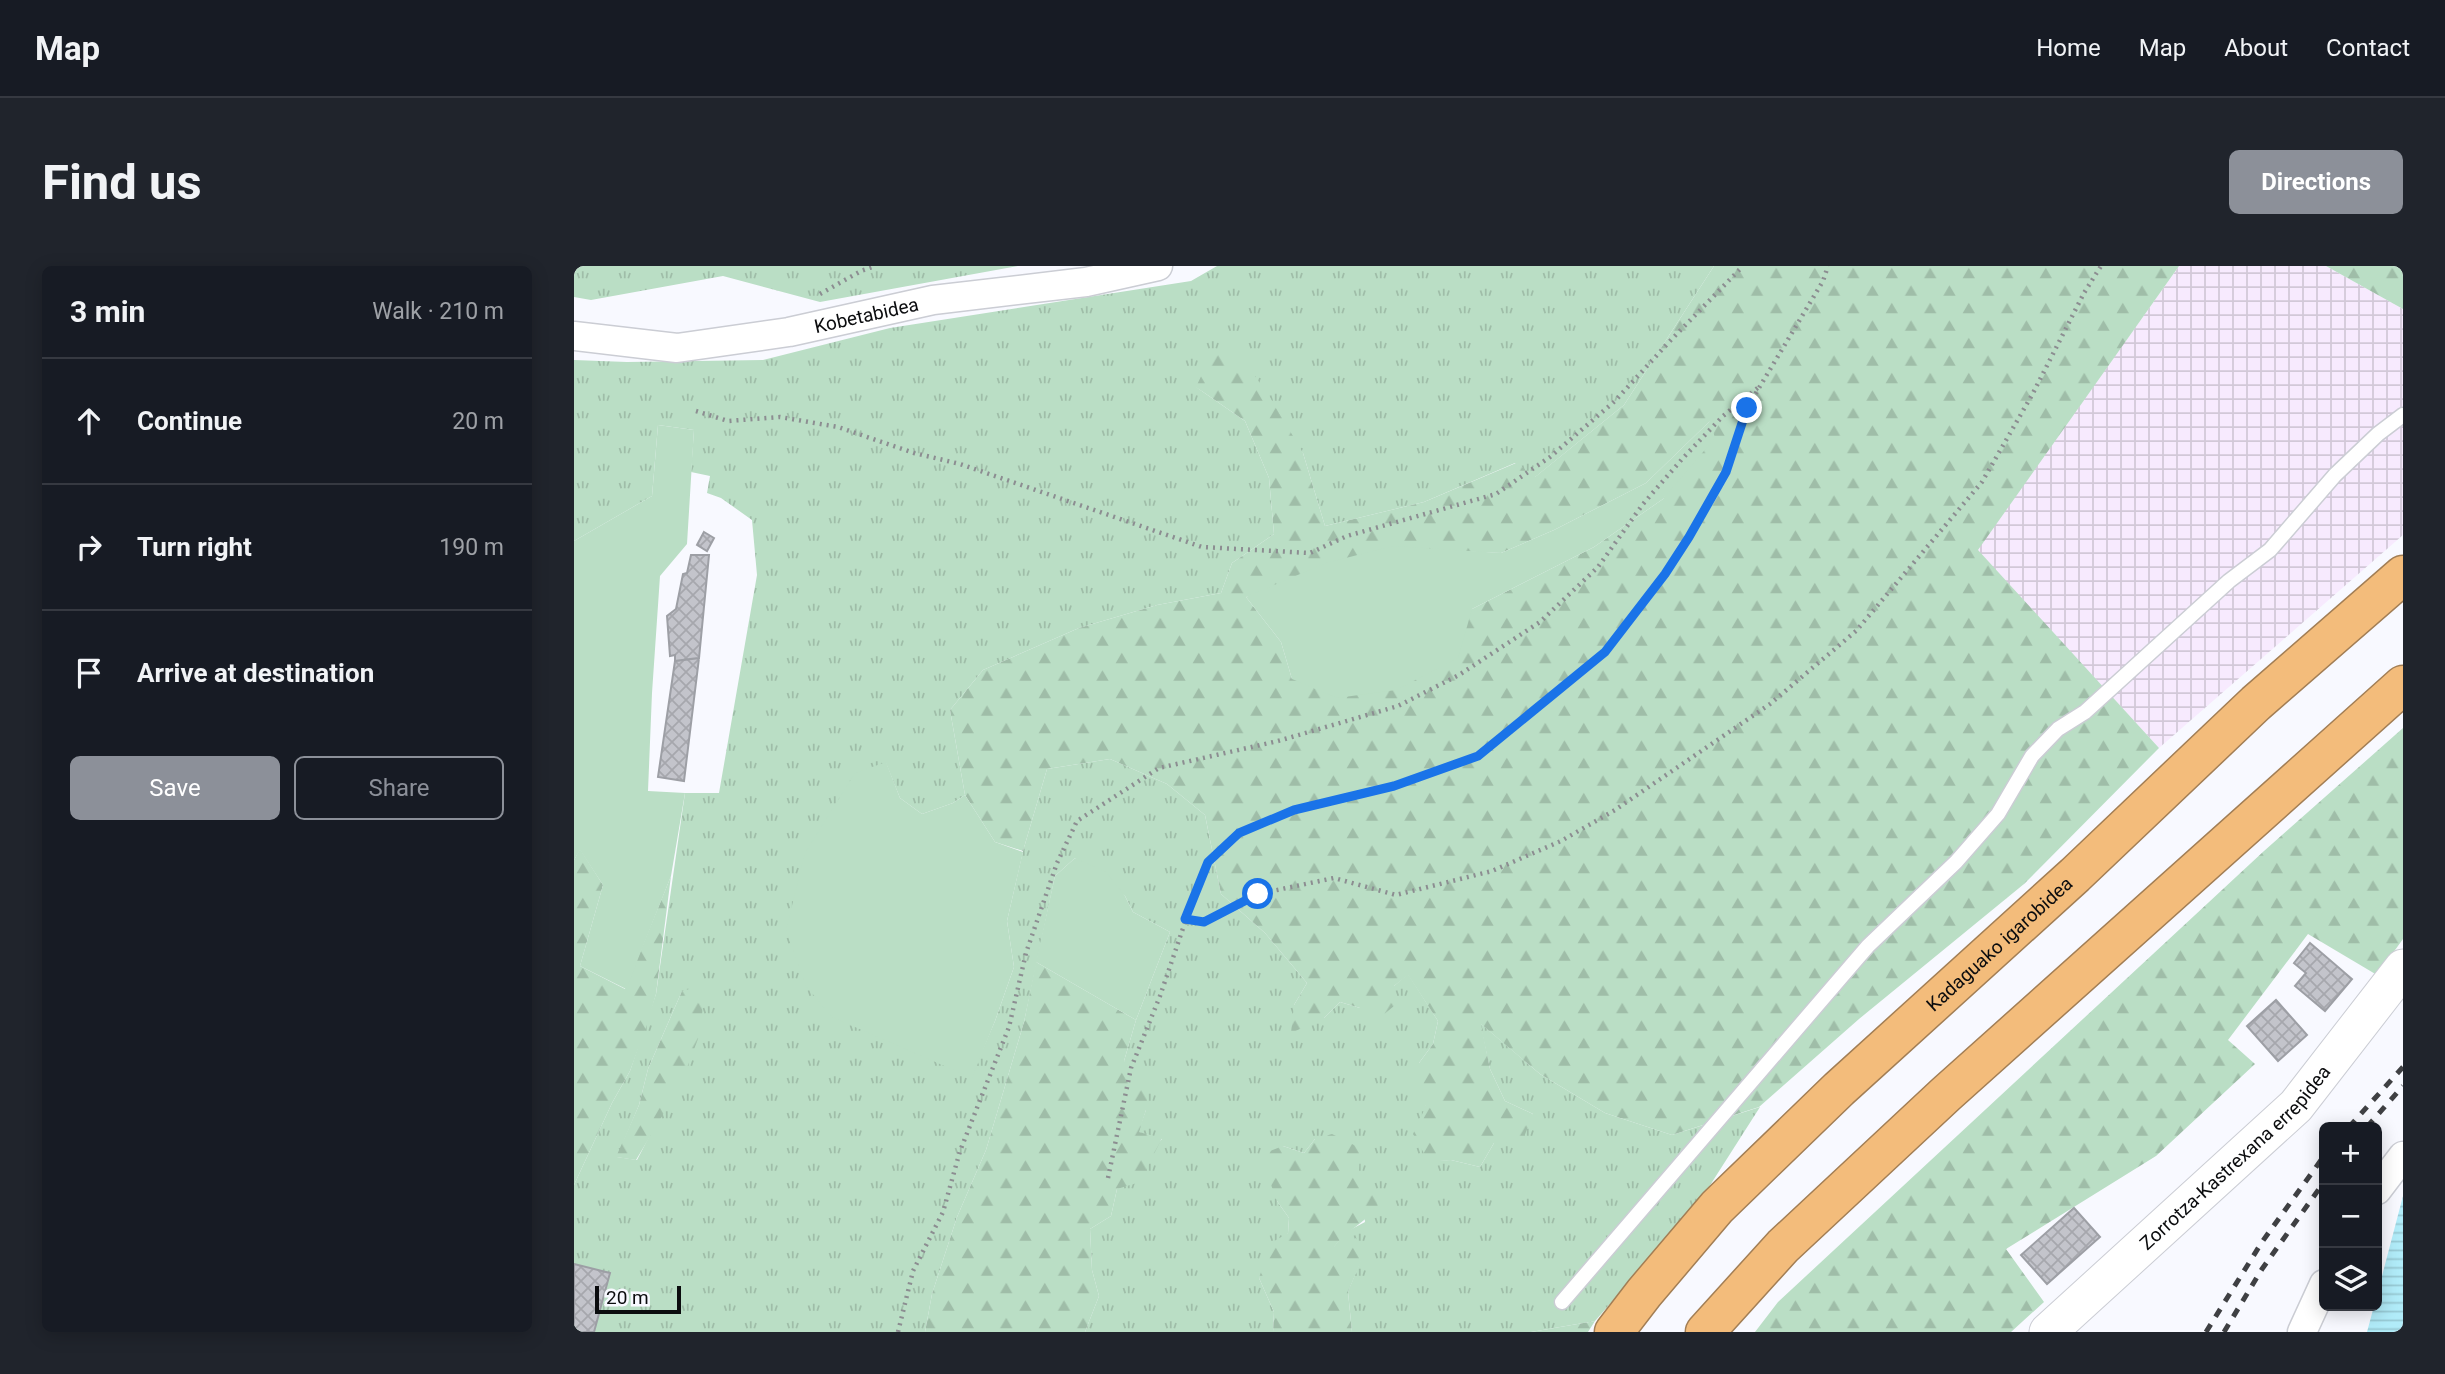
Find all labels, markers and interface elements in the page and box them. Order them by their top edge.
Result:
text: Map [35,29,100,68]
text: Home [2036,34,2101,62]
text: Map [2139,34,2186,62]
text: About [2224,34,2288,62]
text: Contact [2326,34,2410,62]
button: Directions [2229,150,2403,214]
text: Find us [42,154,202,211]
street label: Kobetabidea [812,292,921,338]
text: 3 min [70,294,145,329]
text: Walk · 210 m [372,298,504,325]
route end [1731,392,1762,423]
icon: ahead [70,402,108,440]
text: Continue [137,406,242,436]
text: 20 m [452,408,504,435]
icon: right [70,528,108,566]
text: Turn right [137,532,252,562]
text: 190 m [439,534,504,561]
icon: arrive [70,654,108,692]
text: Arrive at destination [137,658,374,688]
button: Save [70,756,280,820]
button: Share [294,756,504,820]
street label: Kadaguako igarobidea [1921,872,2077,1016]
route start [1242,878,1273,909]
street label: Zorrotza-Kastrexana errepidea [2135,1061,2335,1254]
map controls [2319,1122,2382,1311]
button: + [2319,1122,2382,1185]
button: − [2319,1185,2382,1248]
button: layers [2319,1248,2382,1311]
scale bar [595,1283,681,1315]
text: 20 m [606,1286,649,1309]

